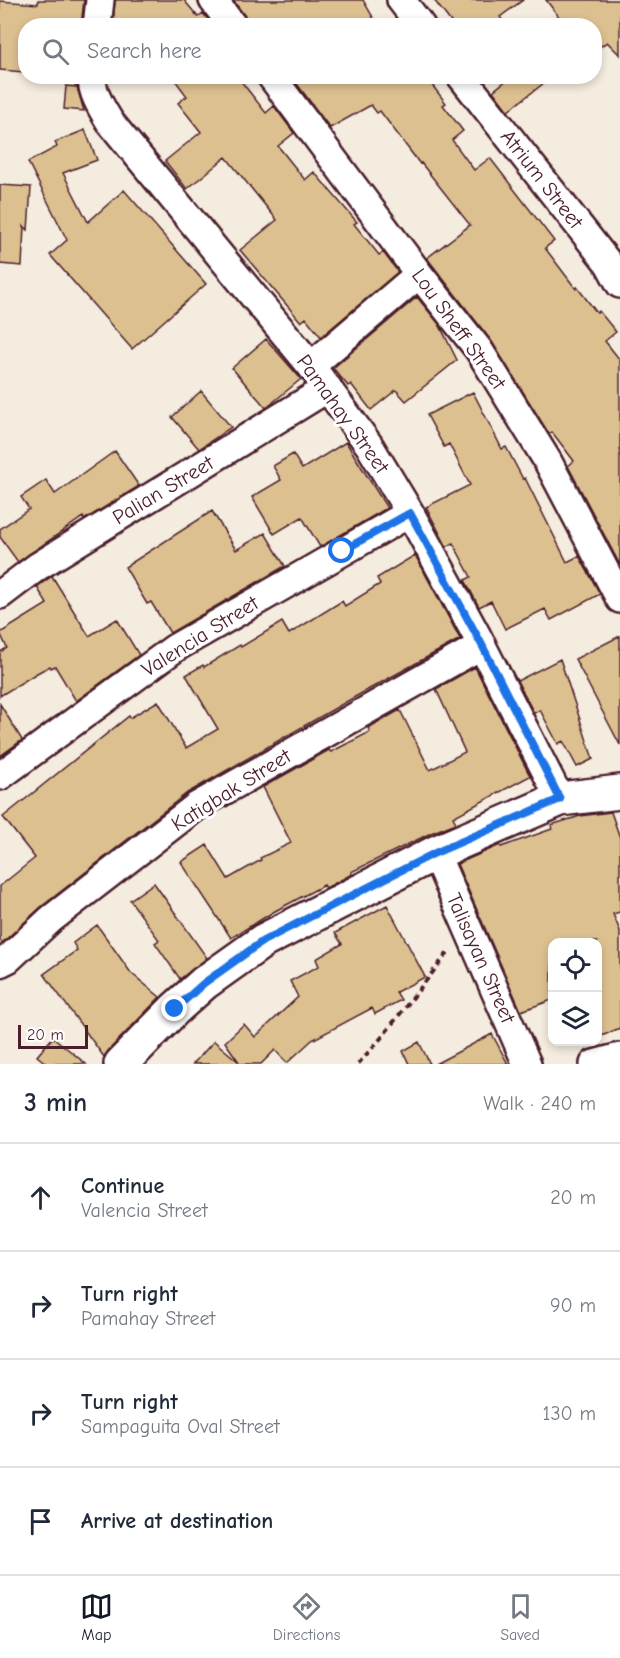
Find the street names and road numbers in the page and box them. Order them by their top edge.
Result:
street label: Atrium Street [496,125,589,234]
street label: Lou Sheff Street [407,264,512,395]
street label: Pamahay Street [292,350,395,479]
street label: Palian Street [108,450,219,529]
street label: Valencia Street [137,590,264,681]
street label: Katigbak Street [167,743,296,836]
street label: Talisayan Street [442,889,521,1028]

